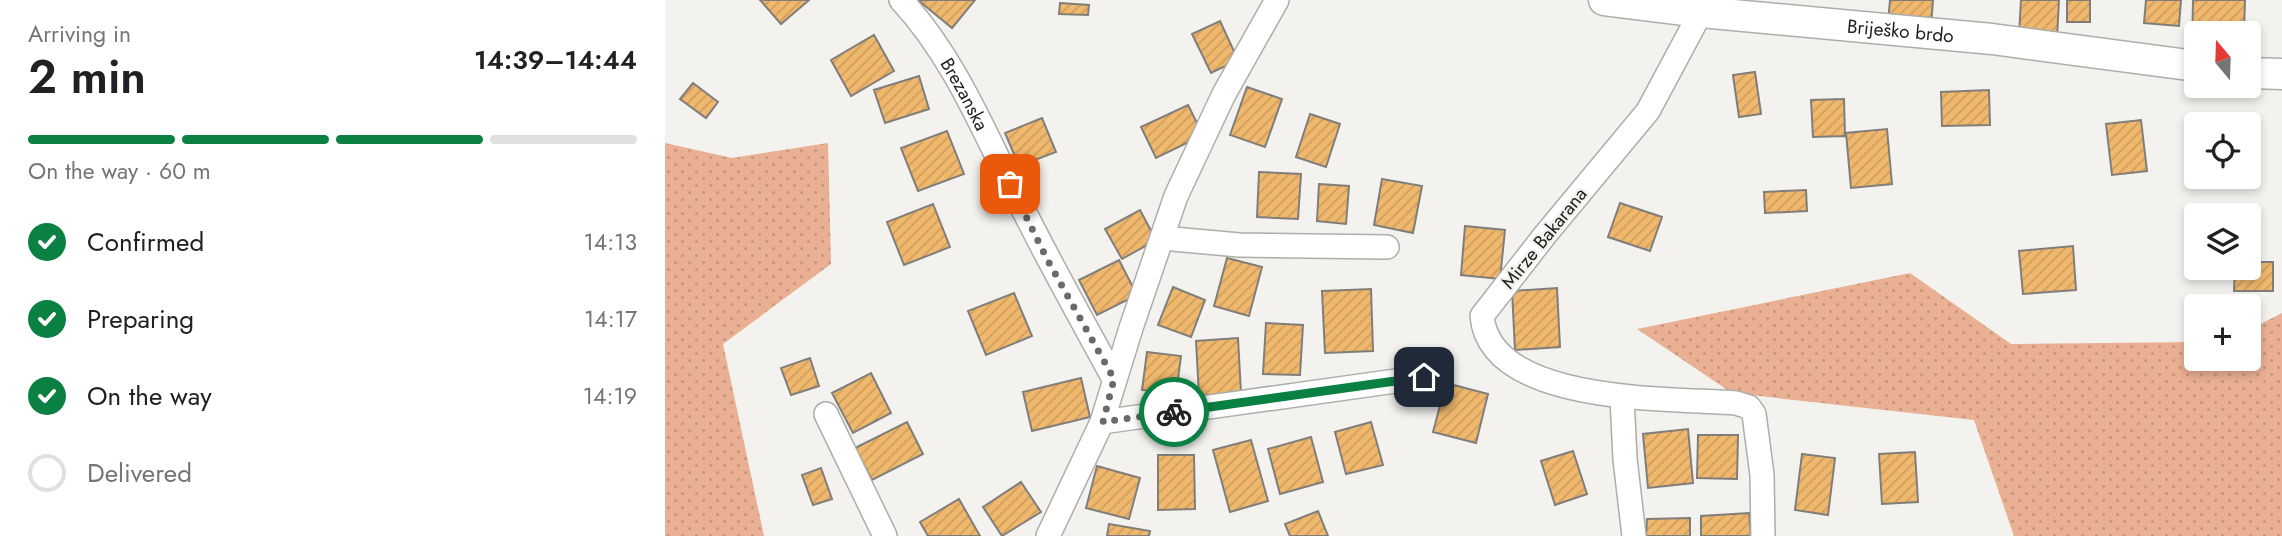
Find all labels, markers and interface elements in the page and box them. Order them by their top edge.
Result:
street label: Briješko brdo [1846,12,1955,49]
text: Arriving in [28,17,131,51]
north arrow [2184,21,2261,98]
map controls [2184,21,2261,371]
text: 14:39–14:44 [474,41,637,79]
text: 2 min [28,44,146,110]
street label: Brezanska [934,52,996,135]
button: locate [2184,112,2261,189]
text: On the way · 60 m [28,154,211,188]
pin [980,154,1040,214]
icon: bag [991,165,1029,203]
street label: Mirze Bakarana [1495,182,1593,294]
button: layers [2184,203,2261,280]
icon: check [28,223,66,261]
text: Confirmed [87,223,204,261]
text: 14:13 [583,225,637,259]
button: + [2184,294,2261,371]
icon: check [28,300,66,338]
text: Preparing [87,300,194,338]
text: 14:17 [584,302,637,336]
pin [1394,347,1454,407]
icon: home [1405,358,1443,396]
icon: check [28,377,66,415]
text: On the way [87,377,212,415]
courier [1139,377,1209,447]
text: 14:19 [583,379,637,413]
icon: bike [1155,393,1193,431]
text: Delivered [87,454,192,492]

